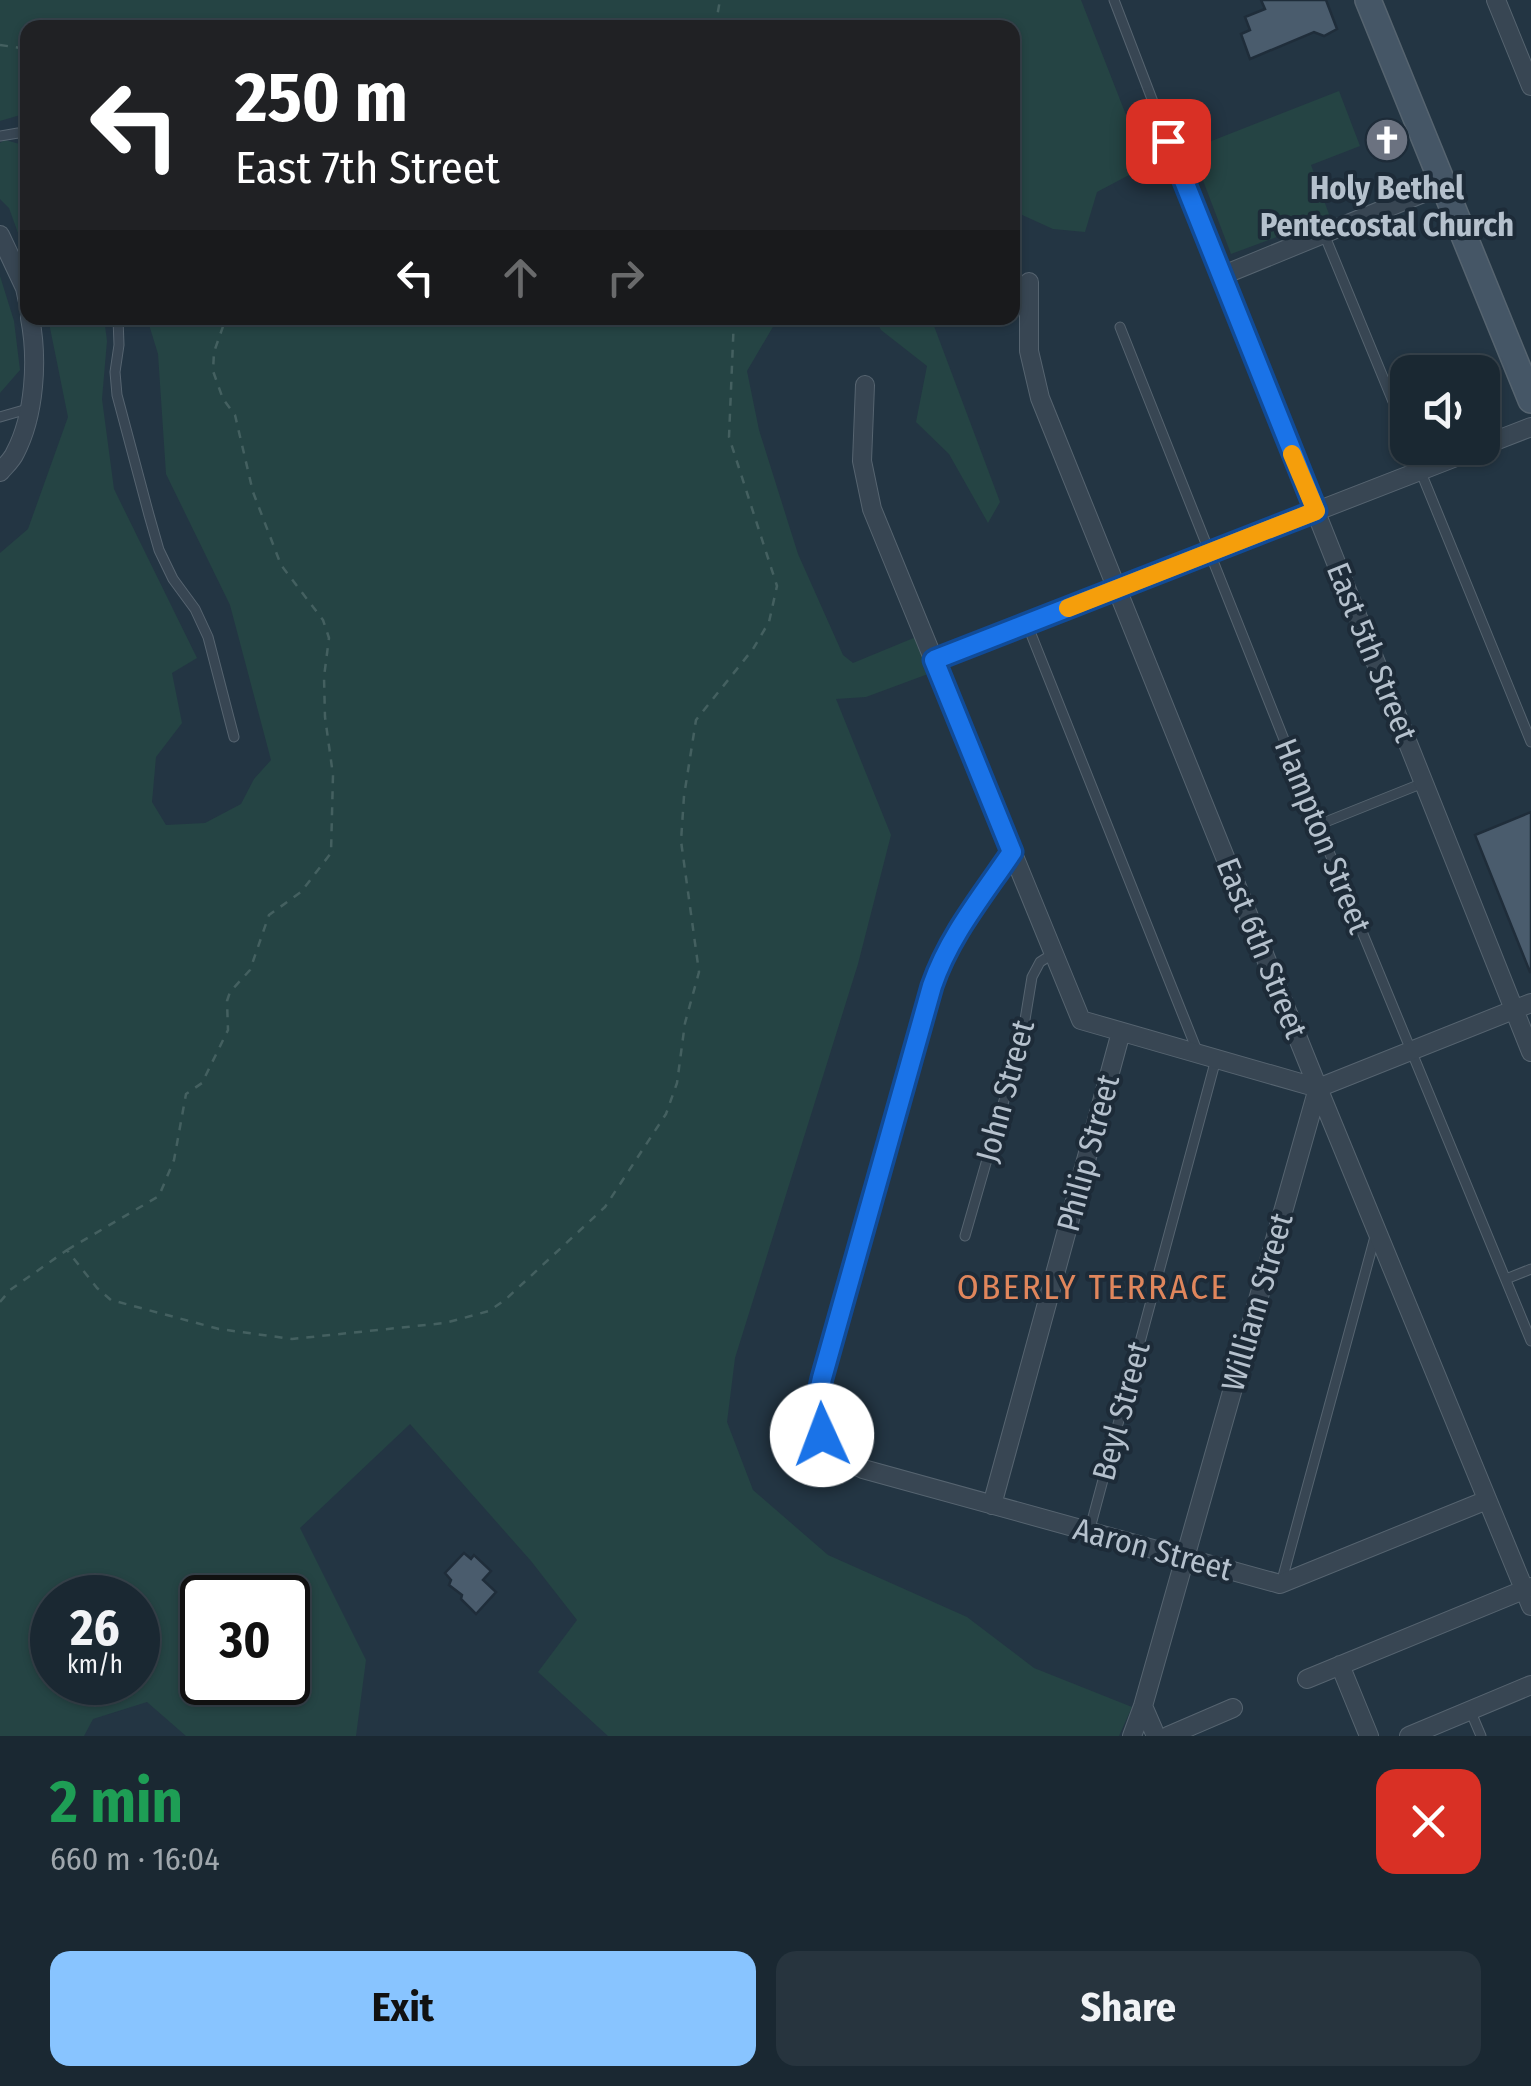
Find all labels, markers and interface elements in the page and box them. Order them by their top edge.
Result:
text: 250 m [235,56,408,140]
icon: left [70,60,200,190]
pin [1126,99,1211,184]
icon: arrive [1141,114,1196,169]
church icon: Holy Bethel Pentecostal Church [1364,117,1410,163]
text: East 7th Street [235,141,500,195]
place label: Holy Bethel Pentecostal Church [1260,169,1514,244]
icon: left [388,250,443,305]
icon: ahead [493,250,548,305]
icon: right [598,250,653,305]
map controls [1390,355,1500,465]
button: sound [1390,355,1500,465]
street label: East 5th Street [1319,557,1425,748]
street label: Hampton Street [1267,733,1380,939]
street label: East 6th Street [1209,852,1316,1044]
street label: John Street [968,1015,1042,1166]
street label: Philip Street [1049,1070,1127,1236]
street label: William Street [1213,1208,1301,1395]
district label: OBERLY TERRACE [957,1266,1229,1308]
street label: Beyl Street [1084,1337,1158,1485]
position arrow [770,1383,874,1487]
street label: Aaron Street [1070,1510,1237,1589]
speed limit sign: 30 [180,1575,310,1705]
text: 26 [70,1598,120,1658]
text: km/h [67,1650,123,1680]
text: 2 min [50,1766,183,1838]
button: close [1376,1769,1481,1874]
text: 660 m · 16:04 [50,1840,220,1878]
button: Exit [50,1951,756,2066]
button: Share [776,1951,1481,2066]

